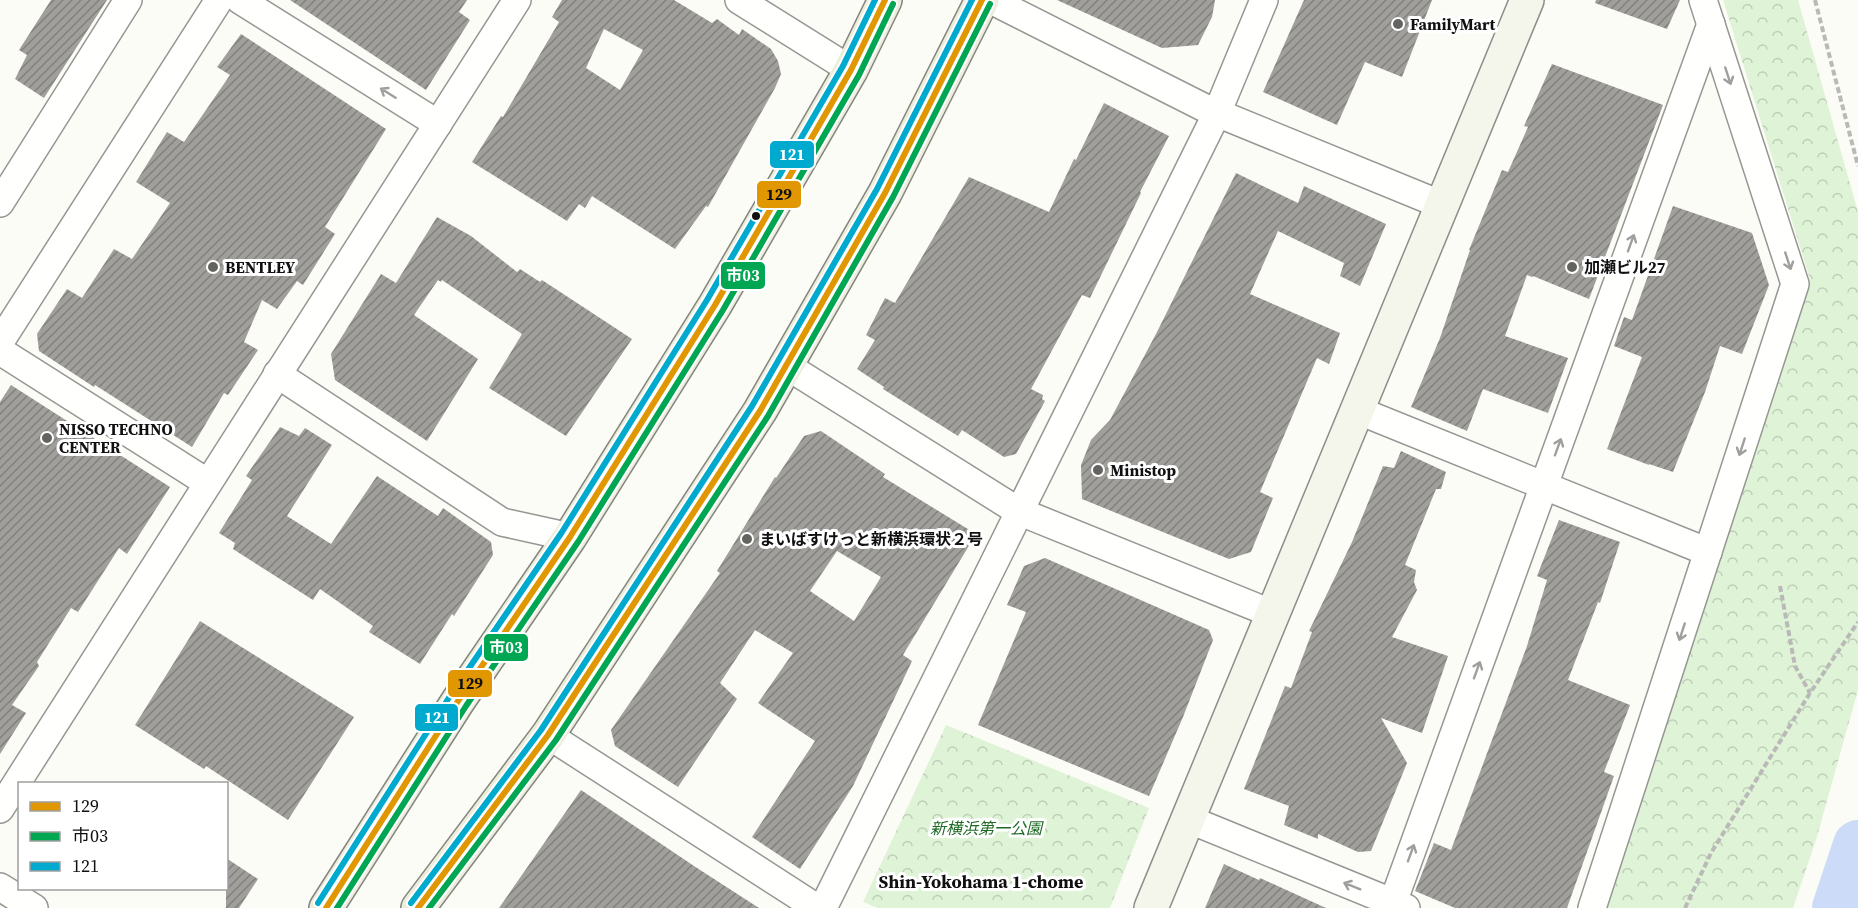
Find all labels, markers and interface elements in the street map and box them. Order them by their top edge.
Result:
place label: FamilyMart [1410,13,1495,35]
marker: FamilyMart [1391,17,1405,31]
one-way arrow [1723,66,1734,85]
one-way arrow [380,86,397,98]
line badge: 121 [769,140,815,169]
text: 121 [779,143,805,165]
line badge: 129 [756,180,802,209]
text: 129 [766,183,792,205]
unlabelled marker [750,210,762,222]
one-way arrow [1626,235,1637,253]
one-way arrow [1783,251,1794,270]
place label: BENTLEY [225,256,295,278]
place label: 加瀬ビル27 [1584,256,1666,278]
marker: BENTLEY [206,260,220,274]
marker: 加瀬ビル27 [1565,260,1579,274]
line badge: 市03 [720,261,766,290]
text: 市03 [726,264,760,286]
place label: NISSO TECHNO CENTER [59,418,173,458]
marker: NISSO TECHNO CENTER [40,431,54,445]
one-way arrow [1736,437,1747,456]
one-way arrow [1553,438,1564,456]
place label: Ministop [1110,459,1176,481]
marker: Ministop [1091,463,1105,477]
place label: まいばすけっと新横浜環状２号 [759,528,983,550]
marker: まいばすけっと新横浜環状２号 [740,532,754,546]
one-way arrow [1676,622,1687,641]
line badge: 市03 [483,633,529,662]
text: 市03 [489,636,523,658]
one-way arrow [1473,661,1484,679]
line badge: 129 [447,669,493,698]
text: 129 [457,672,483,694]
line badge: 121 [414,703,459,732]
text: 121 [424,706,450,728]
legend [18,782,228,890]
text: 129 [72,793,99,818]
park label: 新横浜第一公園 [930,817,1044,839]
text: 市03 [72,823,108,848]
one-way arrow [1407,844,1418,863]
text: 121 [72,853,99,878]
district label: Shin-Yokohama 1-chome [879,869,1084,894]
one-way arrow [1343,880,1362,891]

